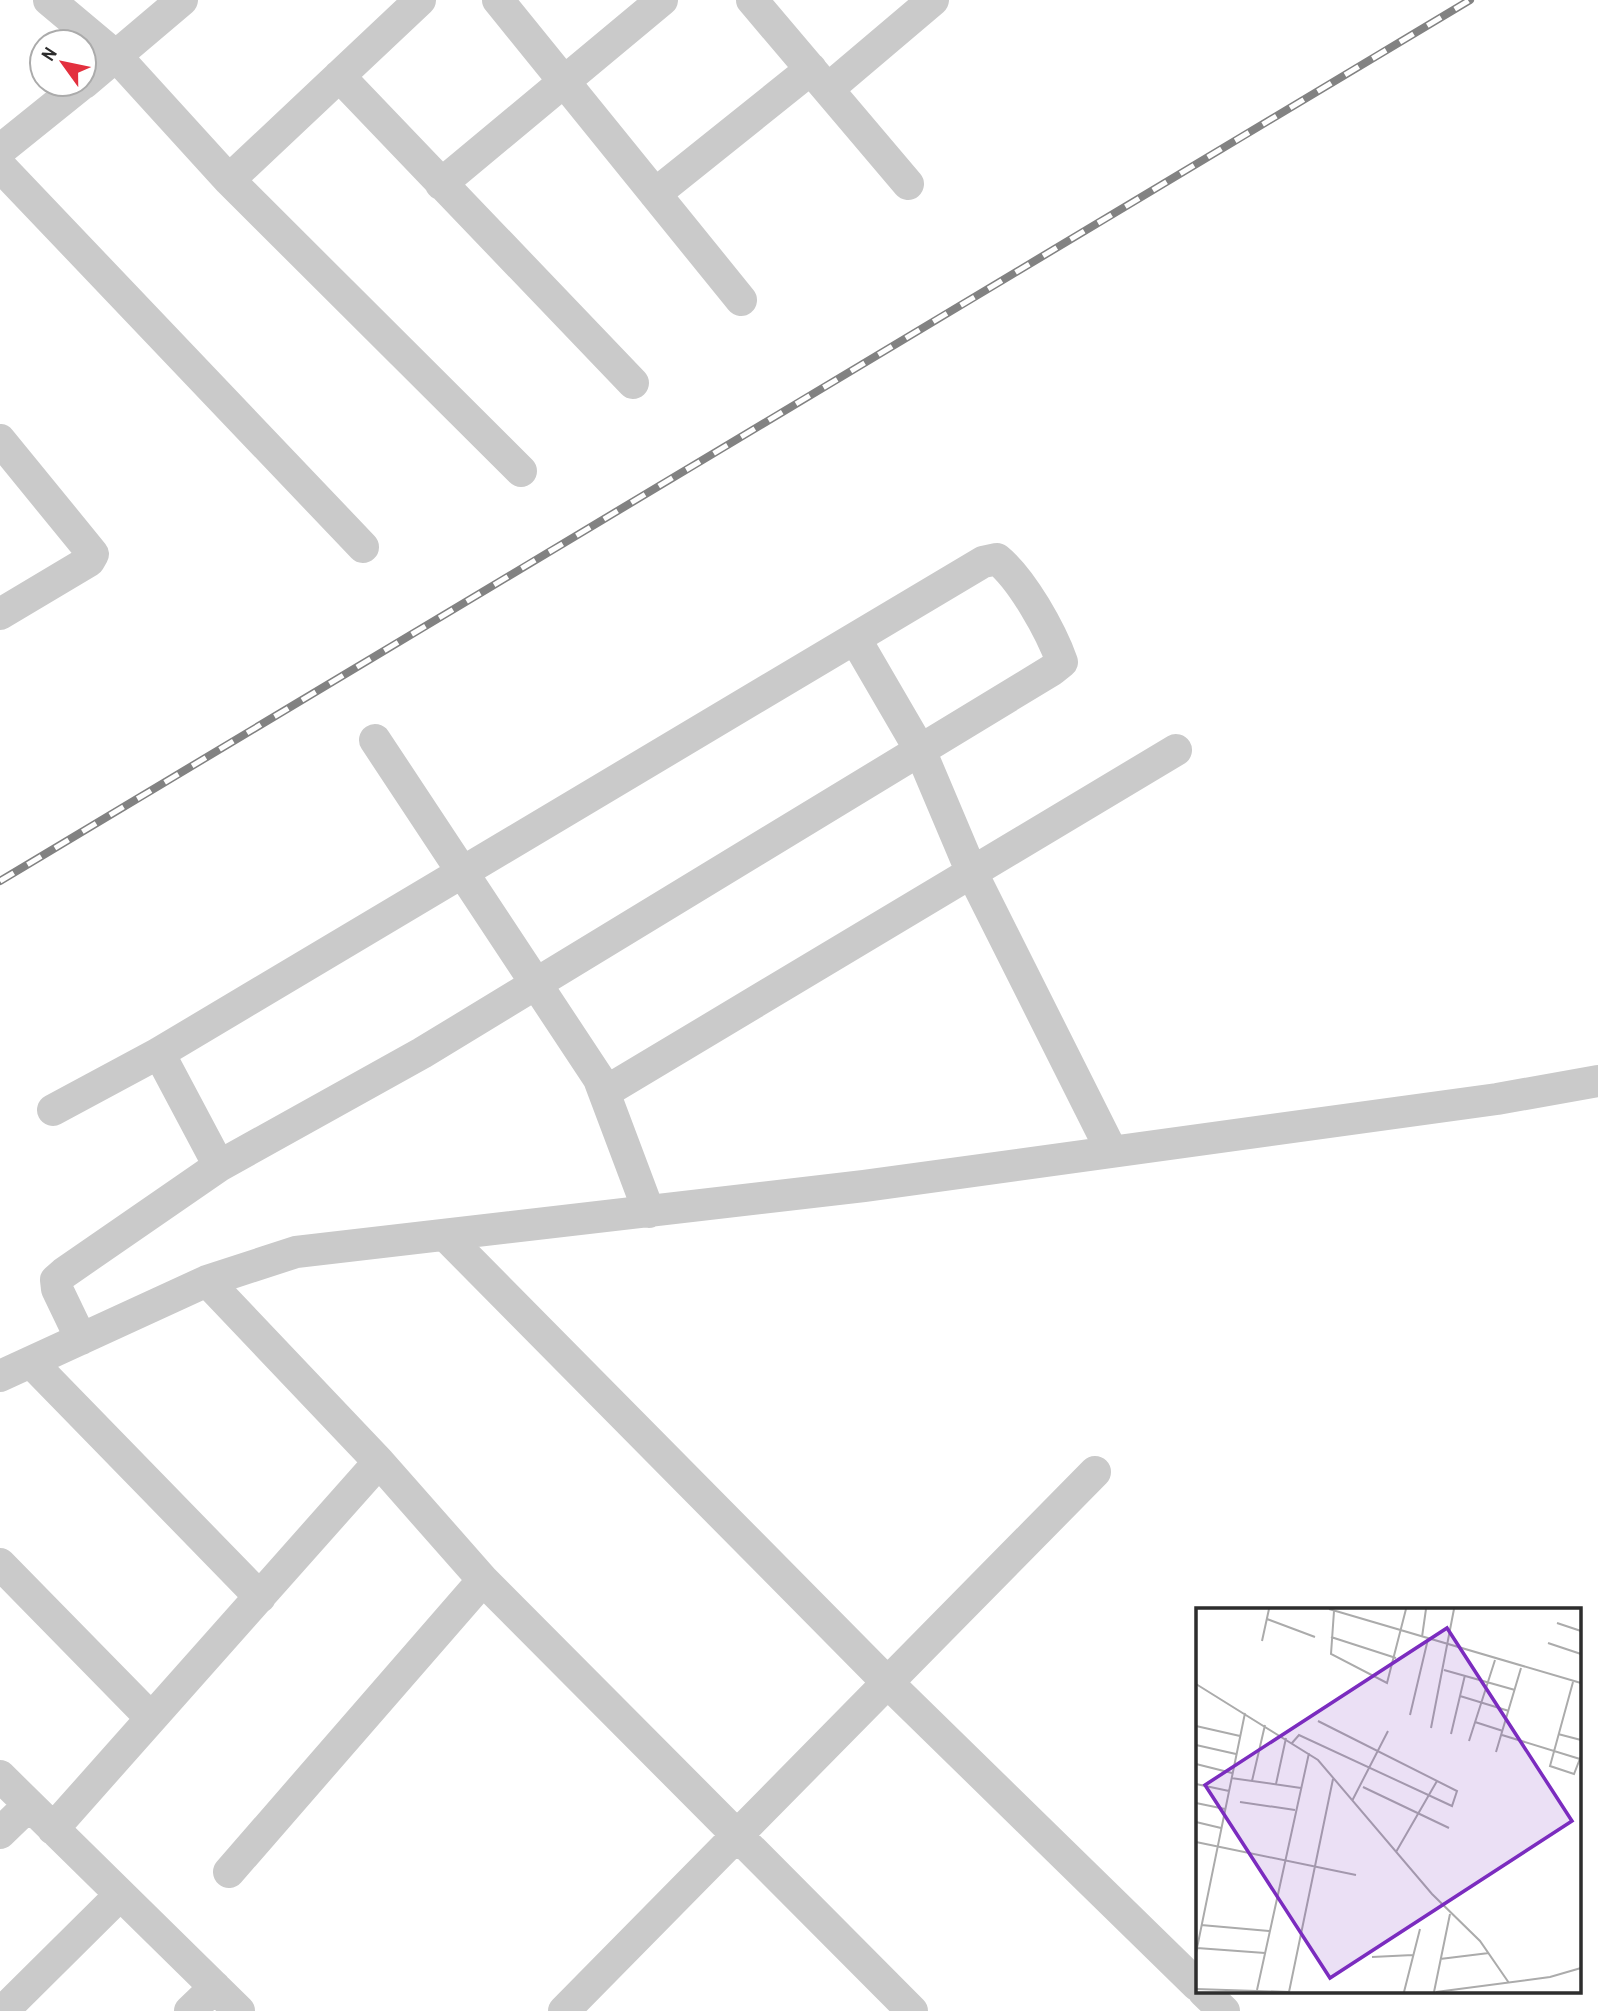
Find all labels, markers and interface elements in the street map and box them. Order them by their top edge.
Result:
north arrow [28,28,98,98]
text: N [35,42,63,66]
inset map [1196,1608,1580,1994]

